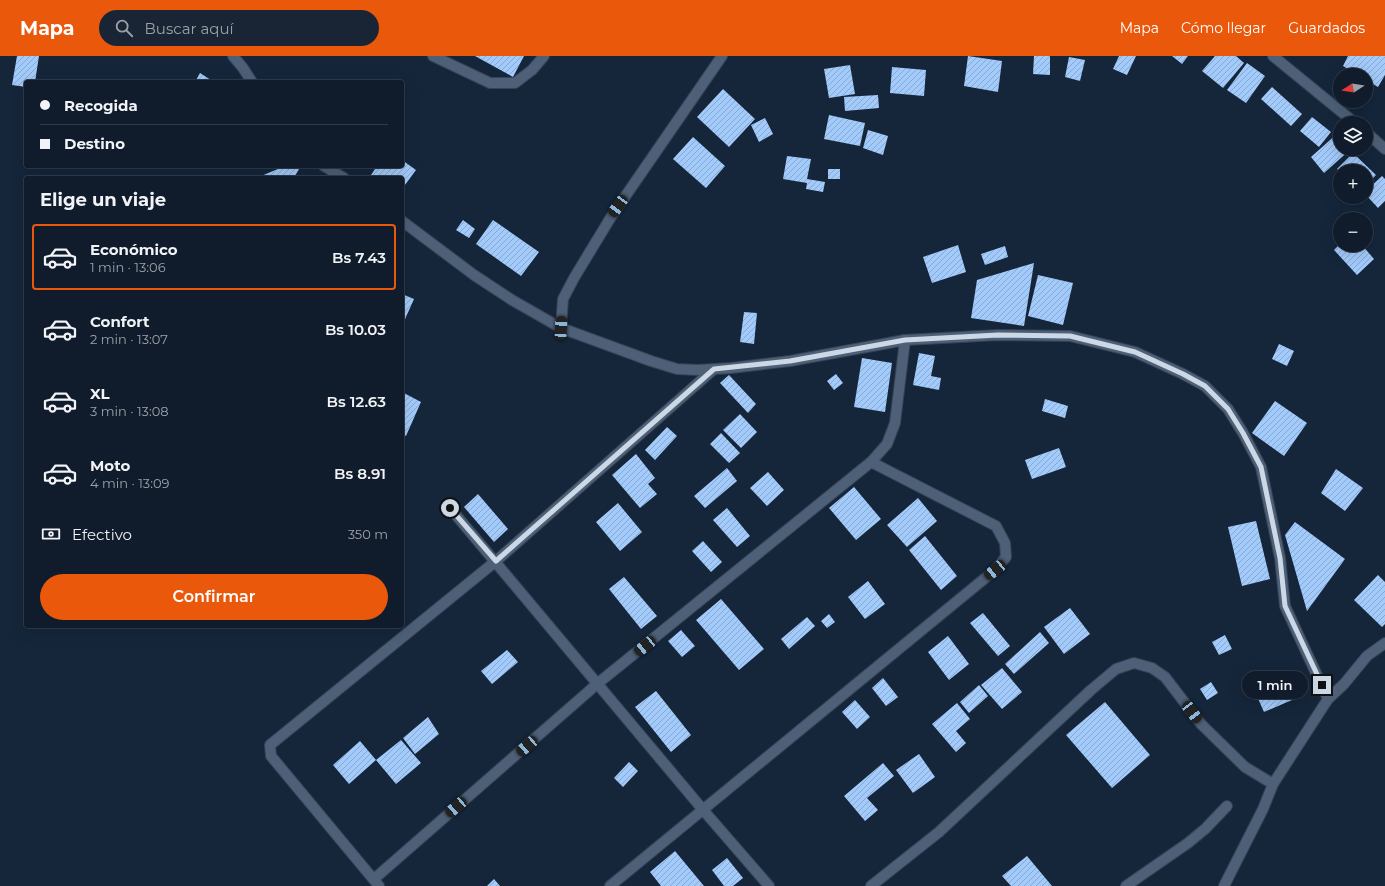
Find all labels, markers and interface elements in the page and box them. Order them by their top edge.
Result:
search box [99,10,379,46]
text: Mapa [20,17,75,40]
icon: search [113,17,135,39]
text: Buscar aquí [145,19,234,38]
text: Mapa [1120,19,1159,37]
text: Cómo llegar [1181,19,1266,37]
text: Guardados [1288,19,1365,37]
north arrow [1333,68,1373,108]
map controls [1333,68,1373,252]
text: Recogida [64,96,138,115]
button: layers [1333,116,1373,156]
text: Destino [64,134,125,153]
button: + [1333,164,1373,204]
text: Elige un viaje [40,189,166,211]
car [606,193,630,219]
button: − [1333,212,1373,252]
icon: car [42,239,78,275]
text: Económico [90,240,178,259]
text: Bs 7.43 [332,248,386,267]
text: 1 min · 13:06 [90,259,166,275]
icon: car [42,311,78,347]
text: Confort [90,312,150,331]
car [554,316,568,340]
text: Bs 10.03 [325,320,386,339]
text: 2 min · 13:07 [90,331,168,347]
icon: car [42,383,78,419]
text: XL [90,384,109,403]
text: Bs 12.63 [327,392,386,411]
text: 3 min · 13:08 [90,403,169,419]
icon: car [42,455,78,491]
text: Moto [90,456,130,475]
text: Bs 8.91 [334,464,386,483]
text: 4 min · 13:09 [90,475,169,491]
route start [441,499,459,517]
icon: cash [40,523,62,545]
text: Efectivo [72,525,132,544]
text: 350 m [348,526,388,542]
car [982,558,1008,582]
button: Confirmar [40,574,388,620]
car [632,634,658,658]
callout: 1 min [1242,671,1308,699]
route end [1313,676,1331,694]
text: 1 min [1258,677,1292,693]
car [1180,699,1204,725]
car [514,734,540,758]
car [443,795,469,819]

